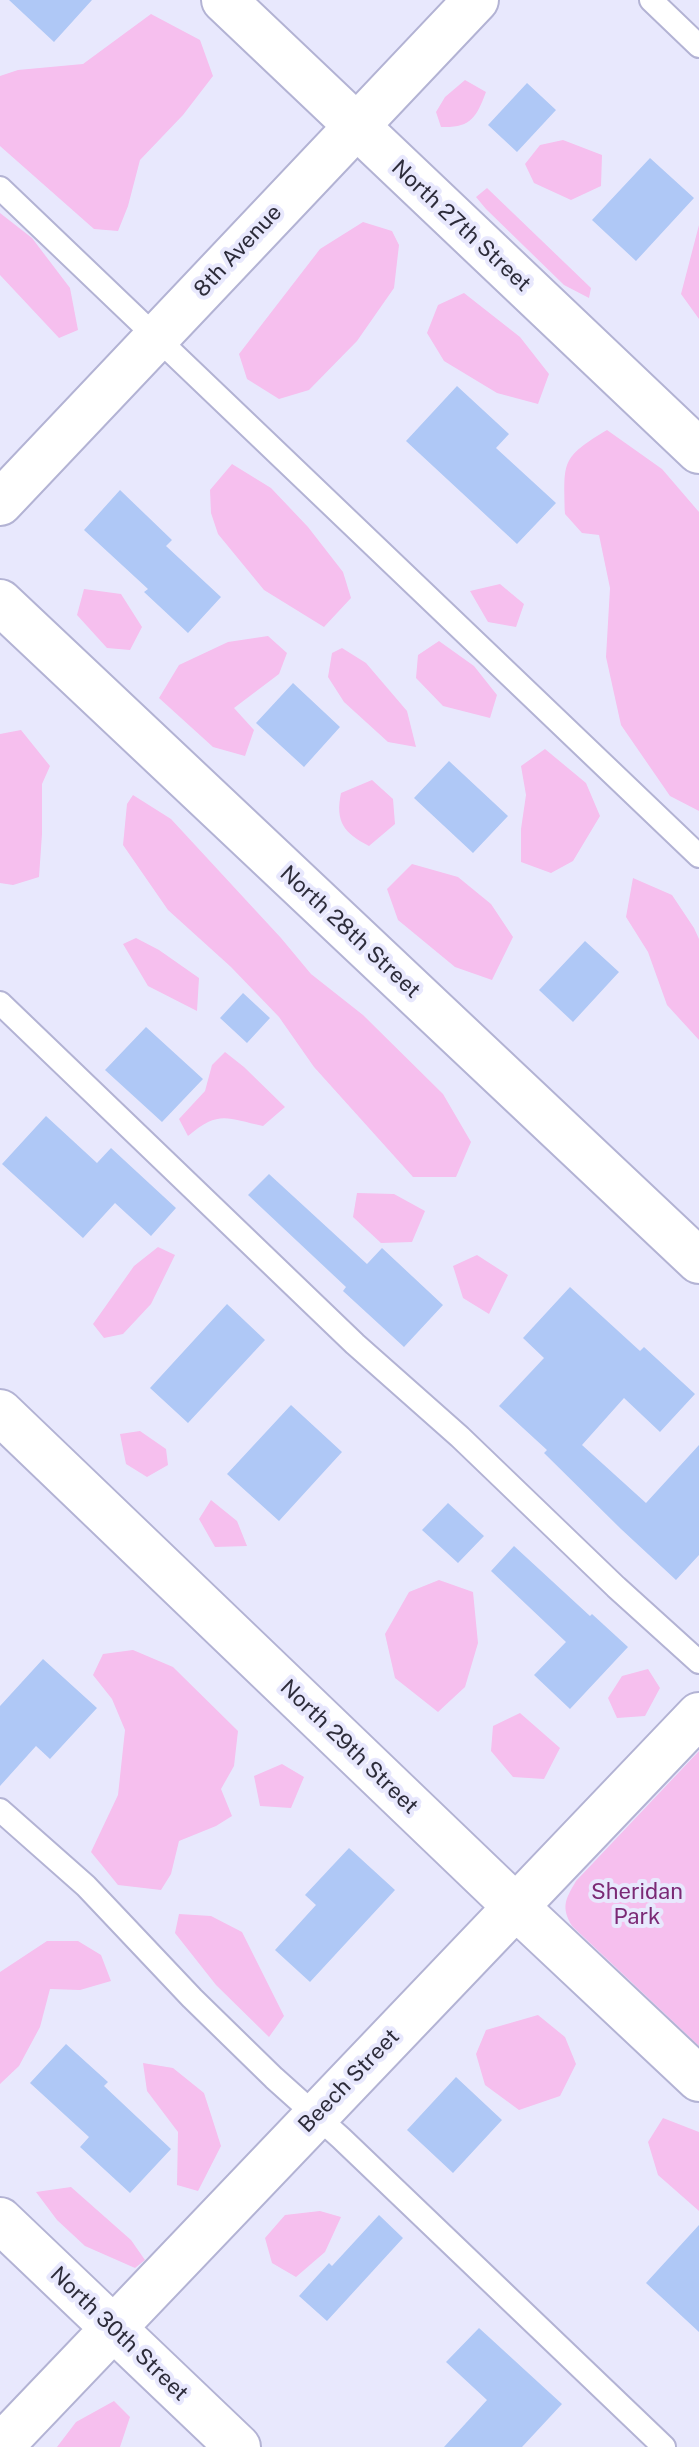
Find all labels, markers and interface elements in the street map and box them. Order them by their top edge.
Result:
street label: North 27th Street [386,155,536,297]
street label: 8th Avenue [189,199,287,303]
street label: North 28th Street [274,860,426,1004]
street label: North 29th Street [275,1674,423,1820]
park label: Sheridan Park [591,1879,683,1930]
street label: Beech Street [293,2024,405,2138]
street label: North 30th Street [44,2261,194,2407]

